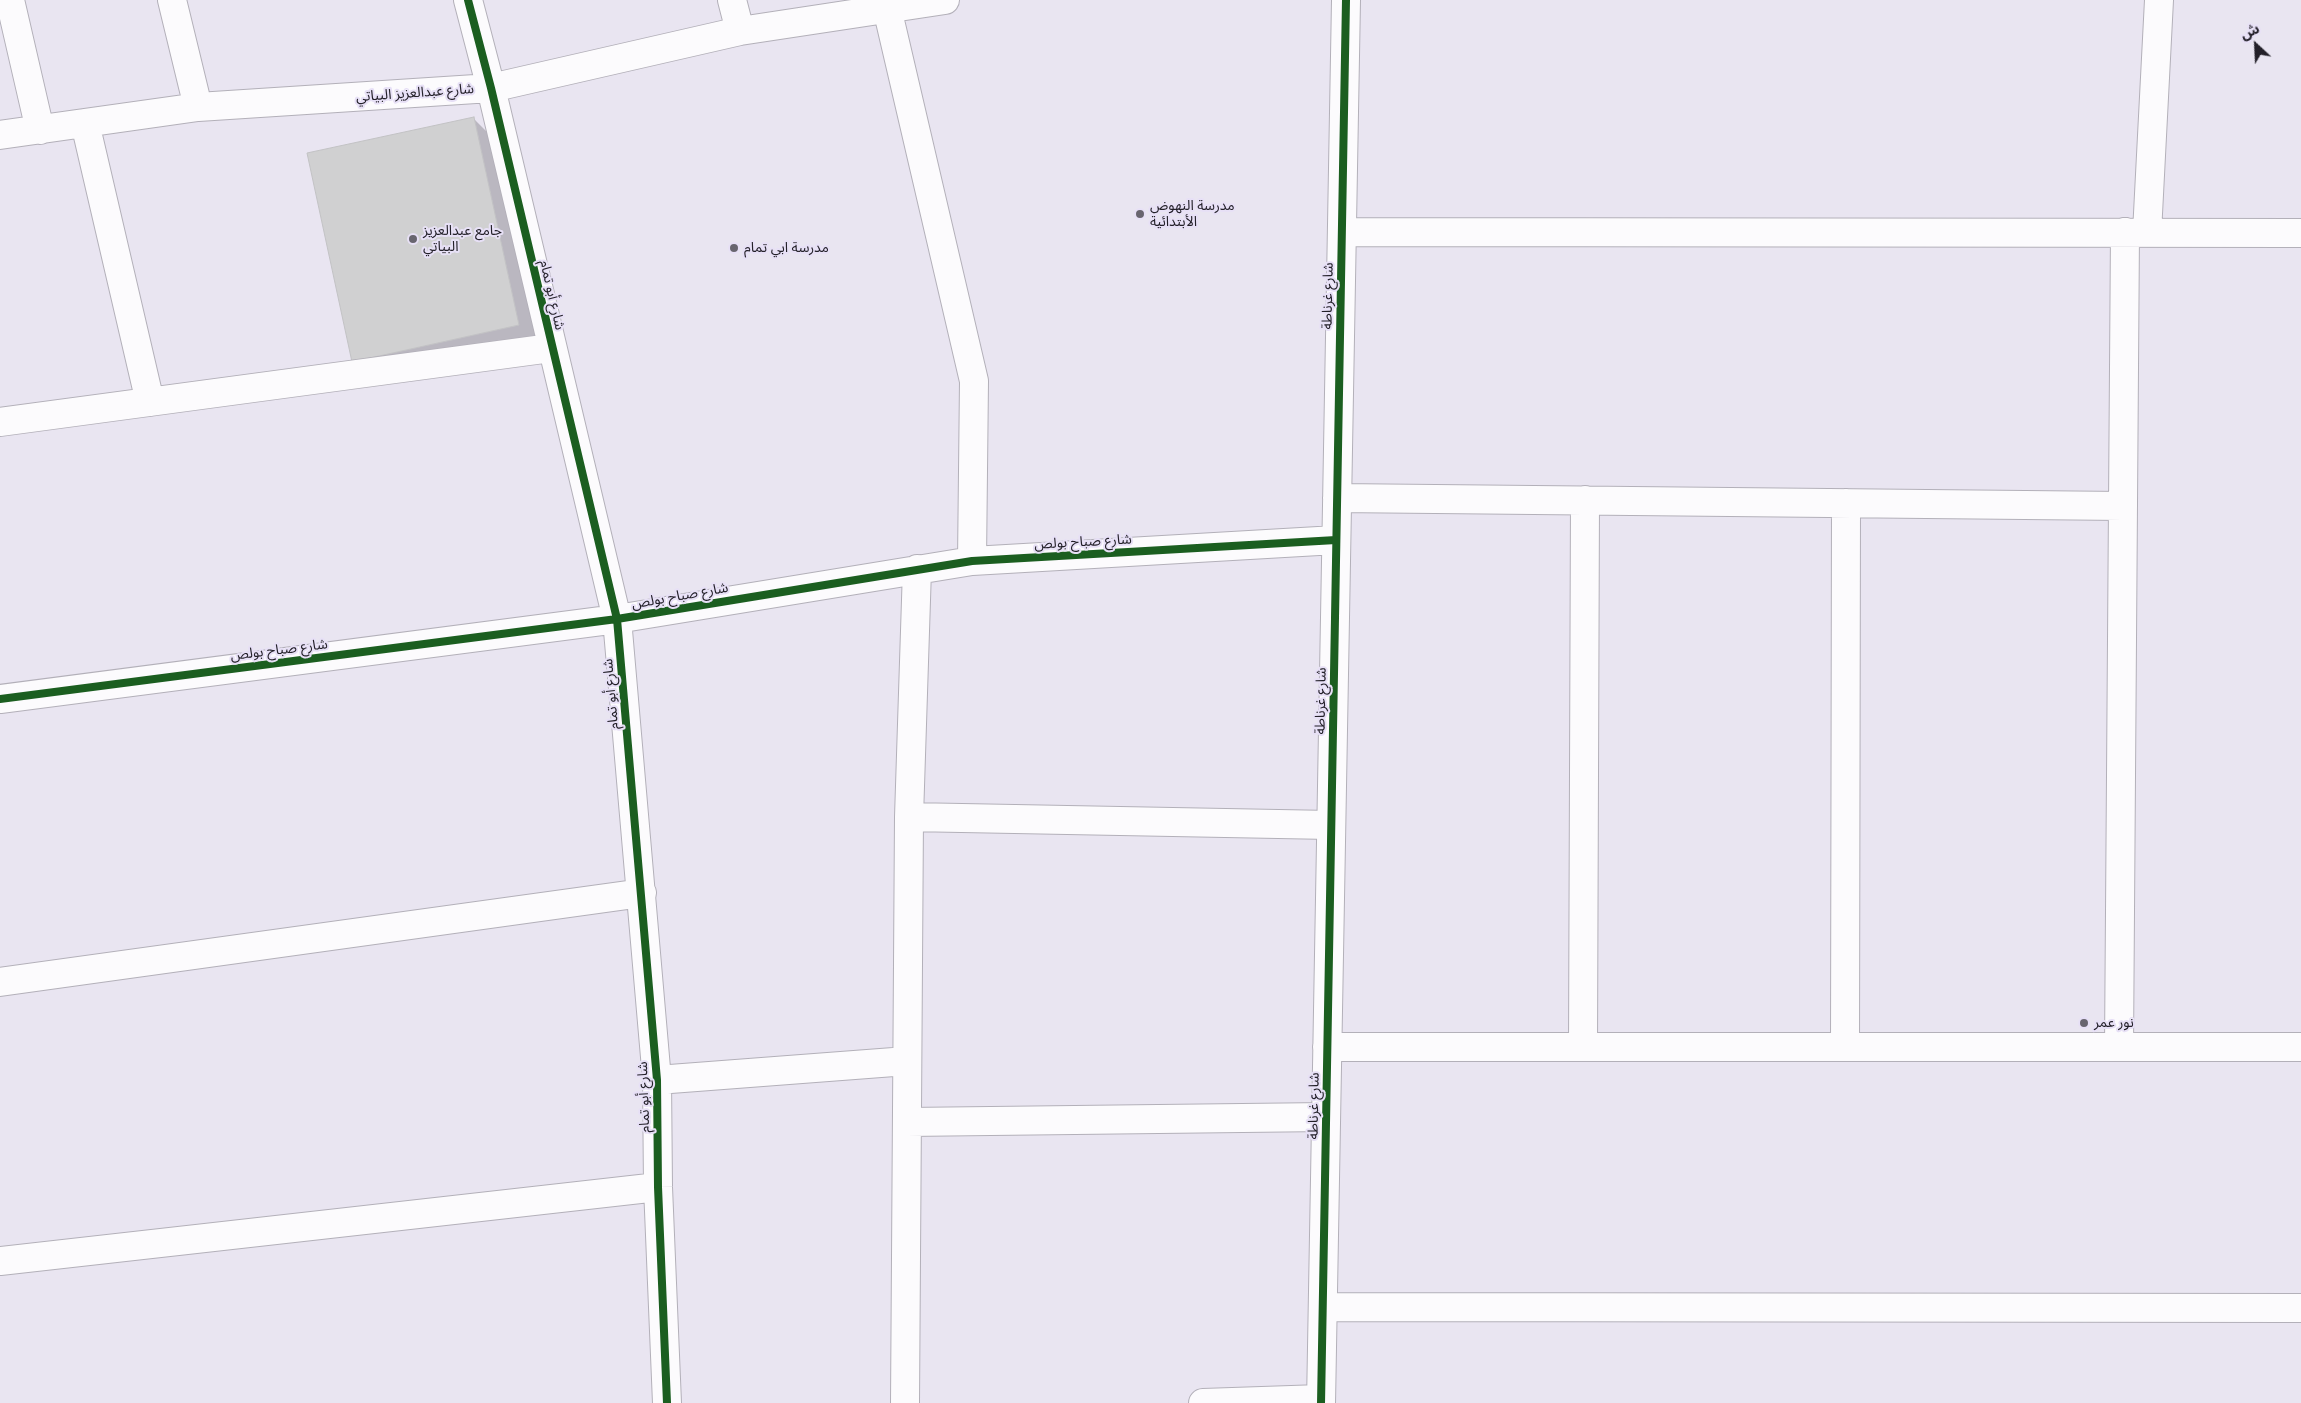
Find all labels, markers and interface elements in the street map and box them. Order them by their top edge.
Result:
north arrow [2231,20,2281,70]
text: ش [2238,20,2262,43]
street label: شارع عبدالعزيز البياتي [355,80,475,106]
place label: مدرسة النهوض الأبتدائية [1150,198,1235,230]
marker: مدرسة النهوض الأبتدائية [1134,208,1146,220]
place label: جامع عبدالعزيز البياتي [423,223,502,256]
marker: جامع عبدالعزيز البياتي [407,233,419,245]
place label: مدرسة ابي تمام [744,240,829,256]
marker: مدرسة ابي تمام [728,242,740,254]
street label: شارع أبو تمام [536,258,568,332]
street label: شارع غرناطة [1319,262,1337,330]
street label: شارع صباح بولص [1034,531,1132,553]
street label: شارع صباح بولص [630,579,730,613]
street label: شارع صباح بولص [229,636,329,664]
street label: شارع أبو تمام [600,658,622,730]
street label: شارع غرناطة [1312,667,1330,735]
place label: نور عمر [2094,1015,2134,1031]
marker: نور عمر [2078,1017,2090,1029]
street label: شارع أبو تمام [634,1061,654,1133]
street label: شارع غرناطة [1305,1072,1323,1140]

